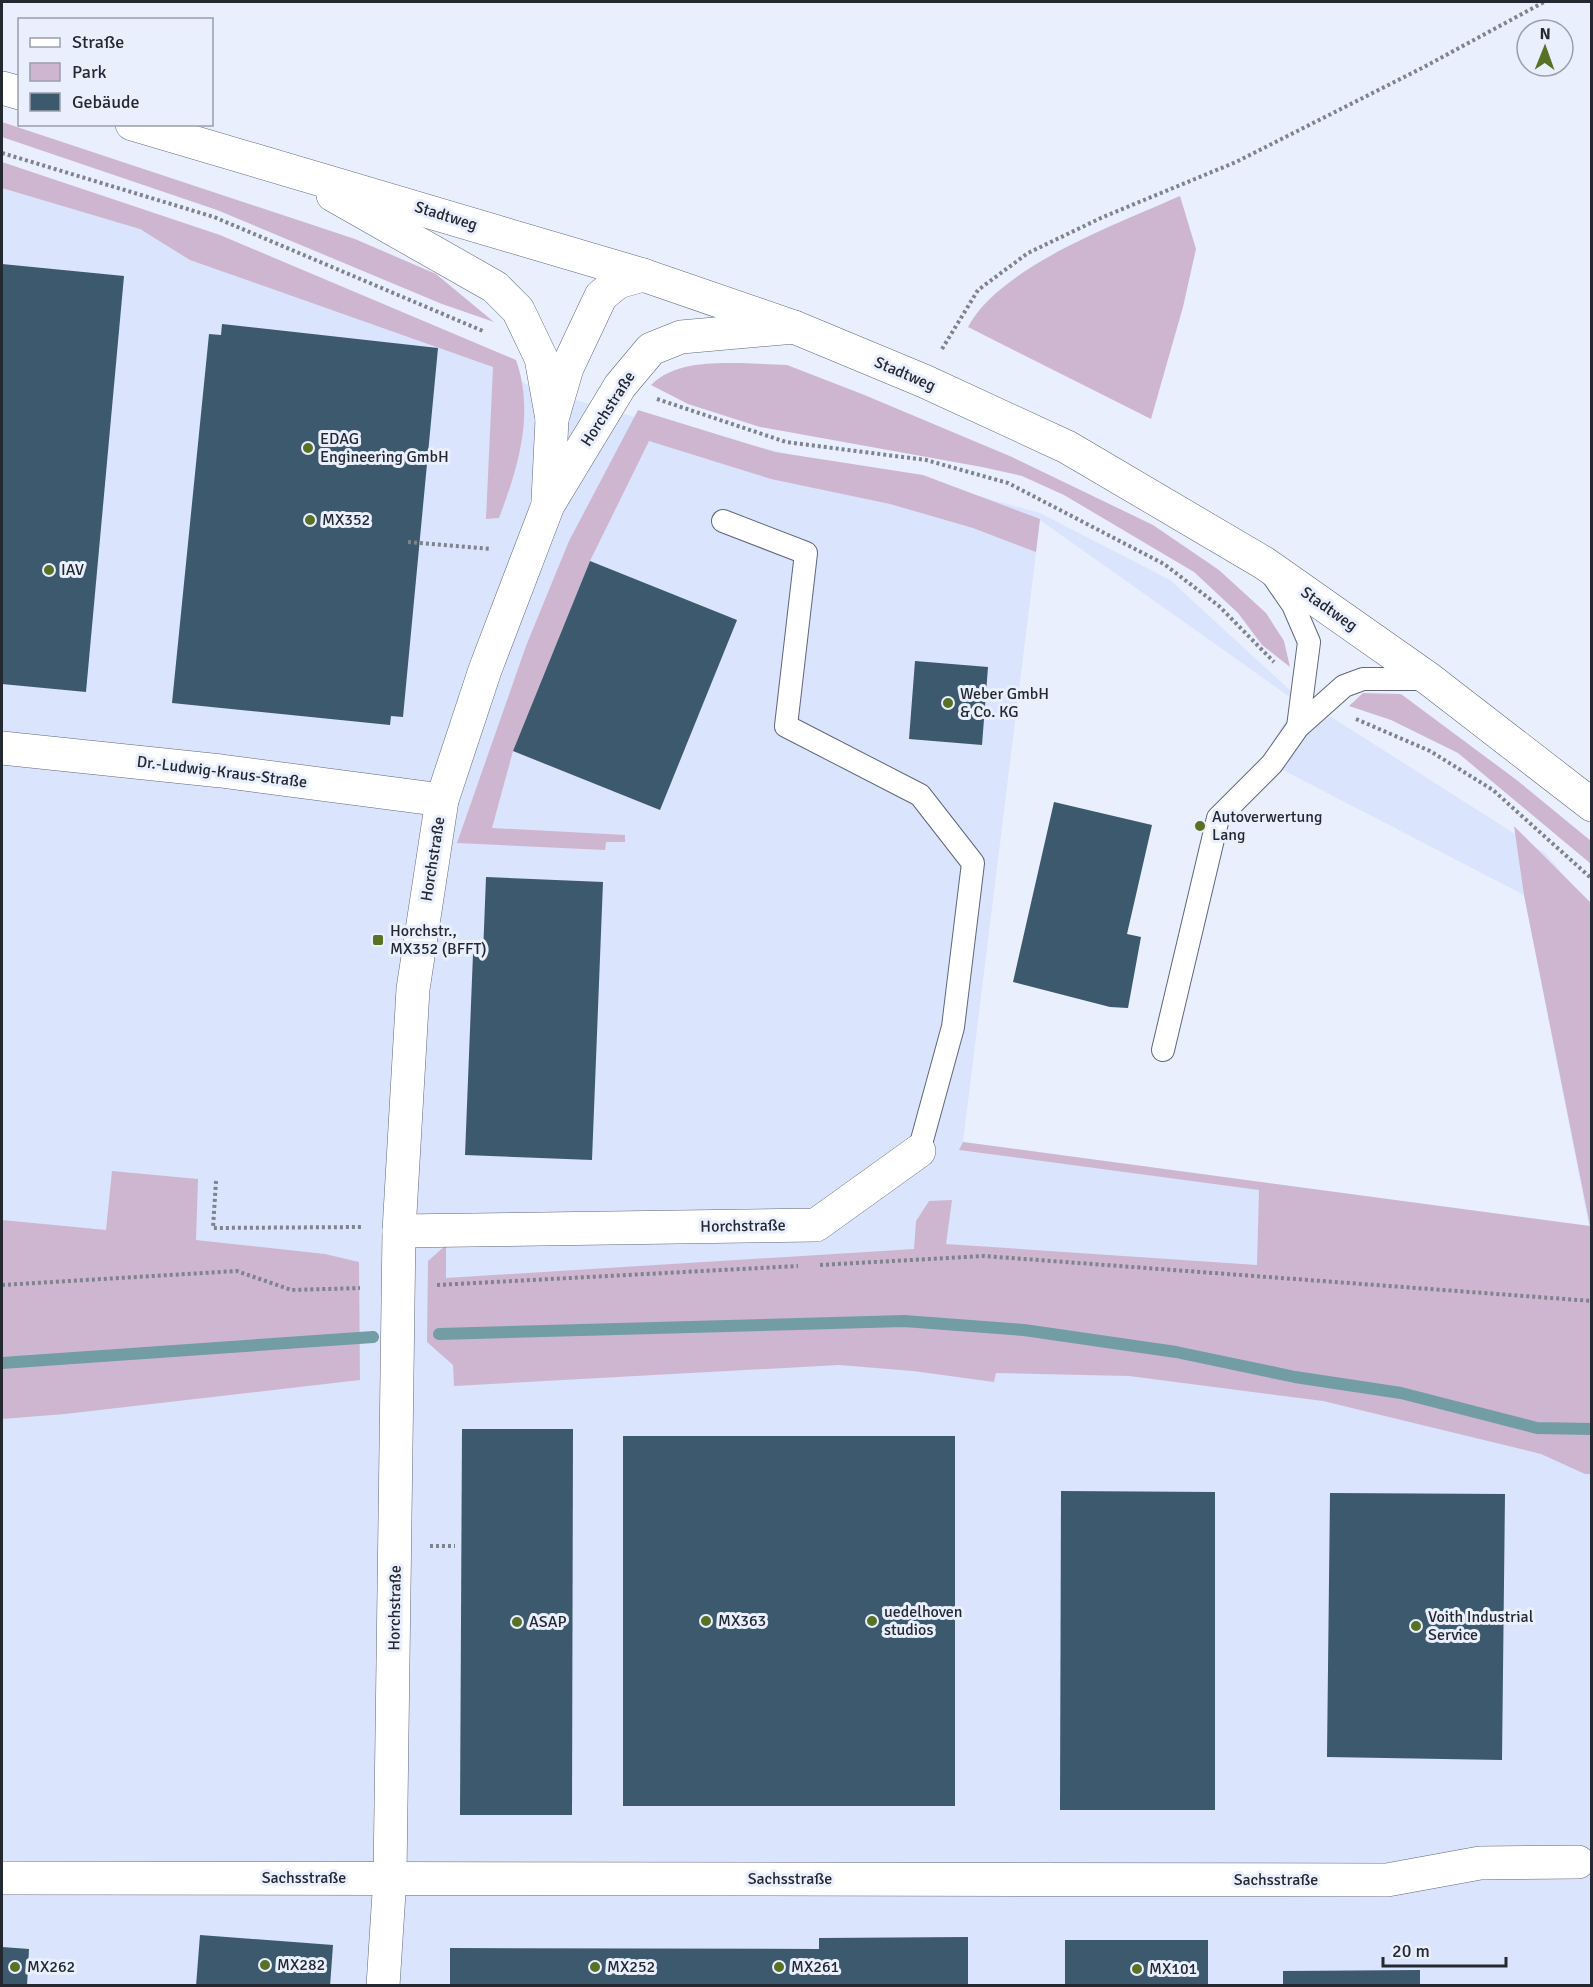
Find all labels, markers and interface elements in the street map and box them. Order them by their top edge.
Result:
legend [18,18,213,126]
north arrow [1515,18,1575,78]
text: N [1540,24,1551,44]
text: Straße [72,31,124,53]
text: Park [72,61,107,83]
text: Gebäude [72,91,140,113]
street label: Stadtweg [412,197,480,235]
street label: Stadtweg [871,352,939,396]
street label: Horchstraße [576,368,640,450]
place label: EDAG Engineering GmbH [320,429,449,467]
marker: EDAG Engineering GmbH [301,441,315,455]
place label: MX352 [322,510,370,530]
marker: MX352 [303,513,317,527]
place label: IAV [61,560,84,580]
marker: IAV [42,563,56,577]
street label: Stadtweg [1297,582,1361,636]
place label: Weber GmbH & Co. KG [960,684,1049,722]
marker: Weber GmbH & Co. KG [941,696,955,710]
street label: Dr.-Ludwig-Kraus-Straße [136,752,308,792]
place label: Autoverwertung Lang [1212,807,1322,845]
street label: Horchstraße [416,815,450,903]
marker: Autoverwertung Lang [1193,819,1207,833]
place label: Horchstr., MX352 (BFFT) [390,921,487,959]
marker: Horchstr., MX352 (BFFT) [371,933,385,947]
street label: Horchstraße [700,1215,786,1237]
street label: Horchstraße [384,1565,406,1651]
place label: uedelhoven studios [884,1602,963,1640]
place label: Voith Industrial Service [1428,1607,1534,1645]
place label: MX363 [718,1611,766,1631]
place label: ASAP [529,1612,567,1632]
marker: MX363 [699,1614,713,1628]
marker: uedelhoven studios [865,1614,879,1628]
marker: ASAP [510,1615,524,1629]
marker: Voith Industrial Service [1409,1619,1423,1633]
street label: Sachsstraße [262,1868,346,1888]
street label: Sachsstraße [748,1869,832,1889]
street label: Sachsstraße [1234,1870,1318,1890]
scale bar [1383,1930,1506,1968]
text: 20 m [1392,1940,1430,1962]
place label: MX282 [277,1955,325,1975]
place label: MX262 [27,1957,75,1977]
place label: MX252 [607,1957,655,1977]
place label: MX261 [791,1957,839,1977]
marker: MX282 [258,1958,272,1972]
place label: MX101 [1149,1959,1197,1979]
marker: MX262 [8,1960,22,1974]
marker: MX252 [588,1960,602,1974]
marker: MX261 [772,1960,786,1974]
marker: MX101 [1130,1962,1144,1976]

